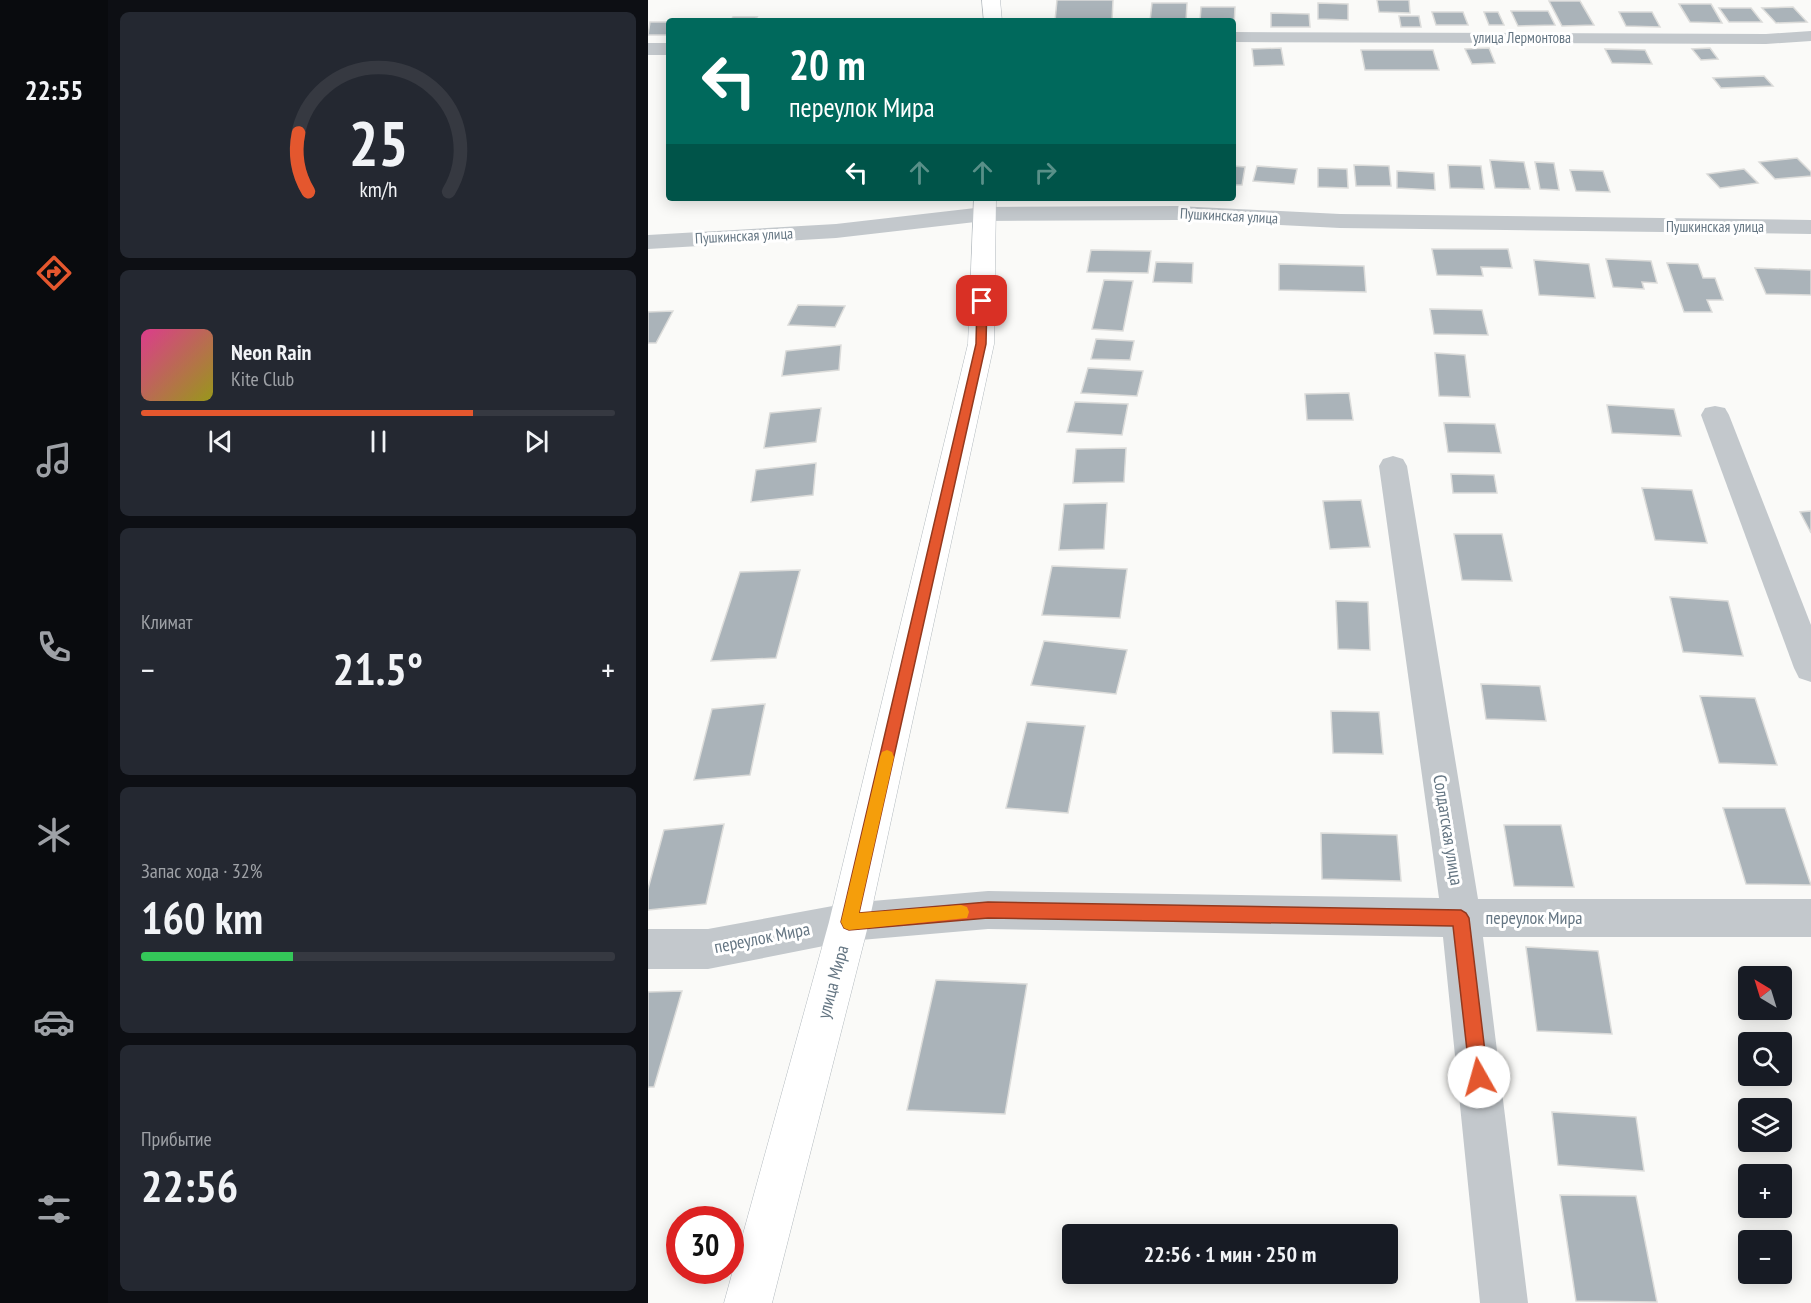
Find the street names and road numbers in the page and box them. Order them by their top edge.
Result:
street label: улица Лермонтова [1473,28,1571,47]
street label: Пушкинская улица [1180,203,1279,228]
street label: Пушкинская улица [1666,217,1764,236]
street label: Пушкинская улица [694,223,793,248]
street label: Солдатская улица [1428,773,1469,887]
street label: переулок Мира [1485,906,1583,929]
street label: переулок Мира [712,917,812,958]
street label: улица Мира [812,943,853,1021]

